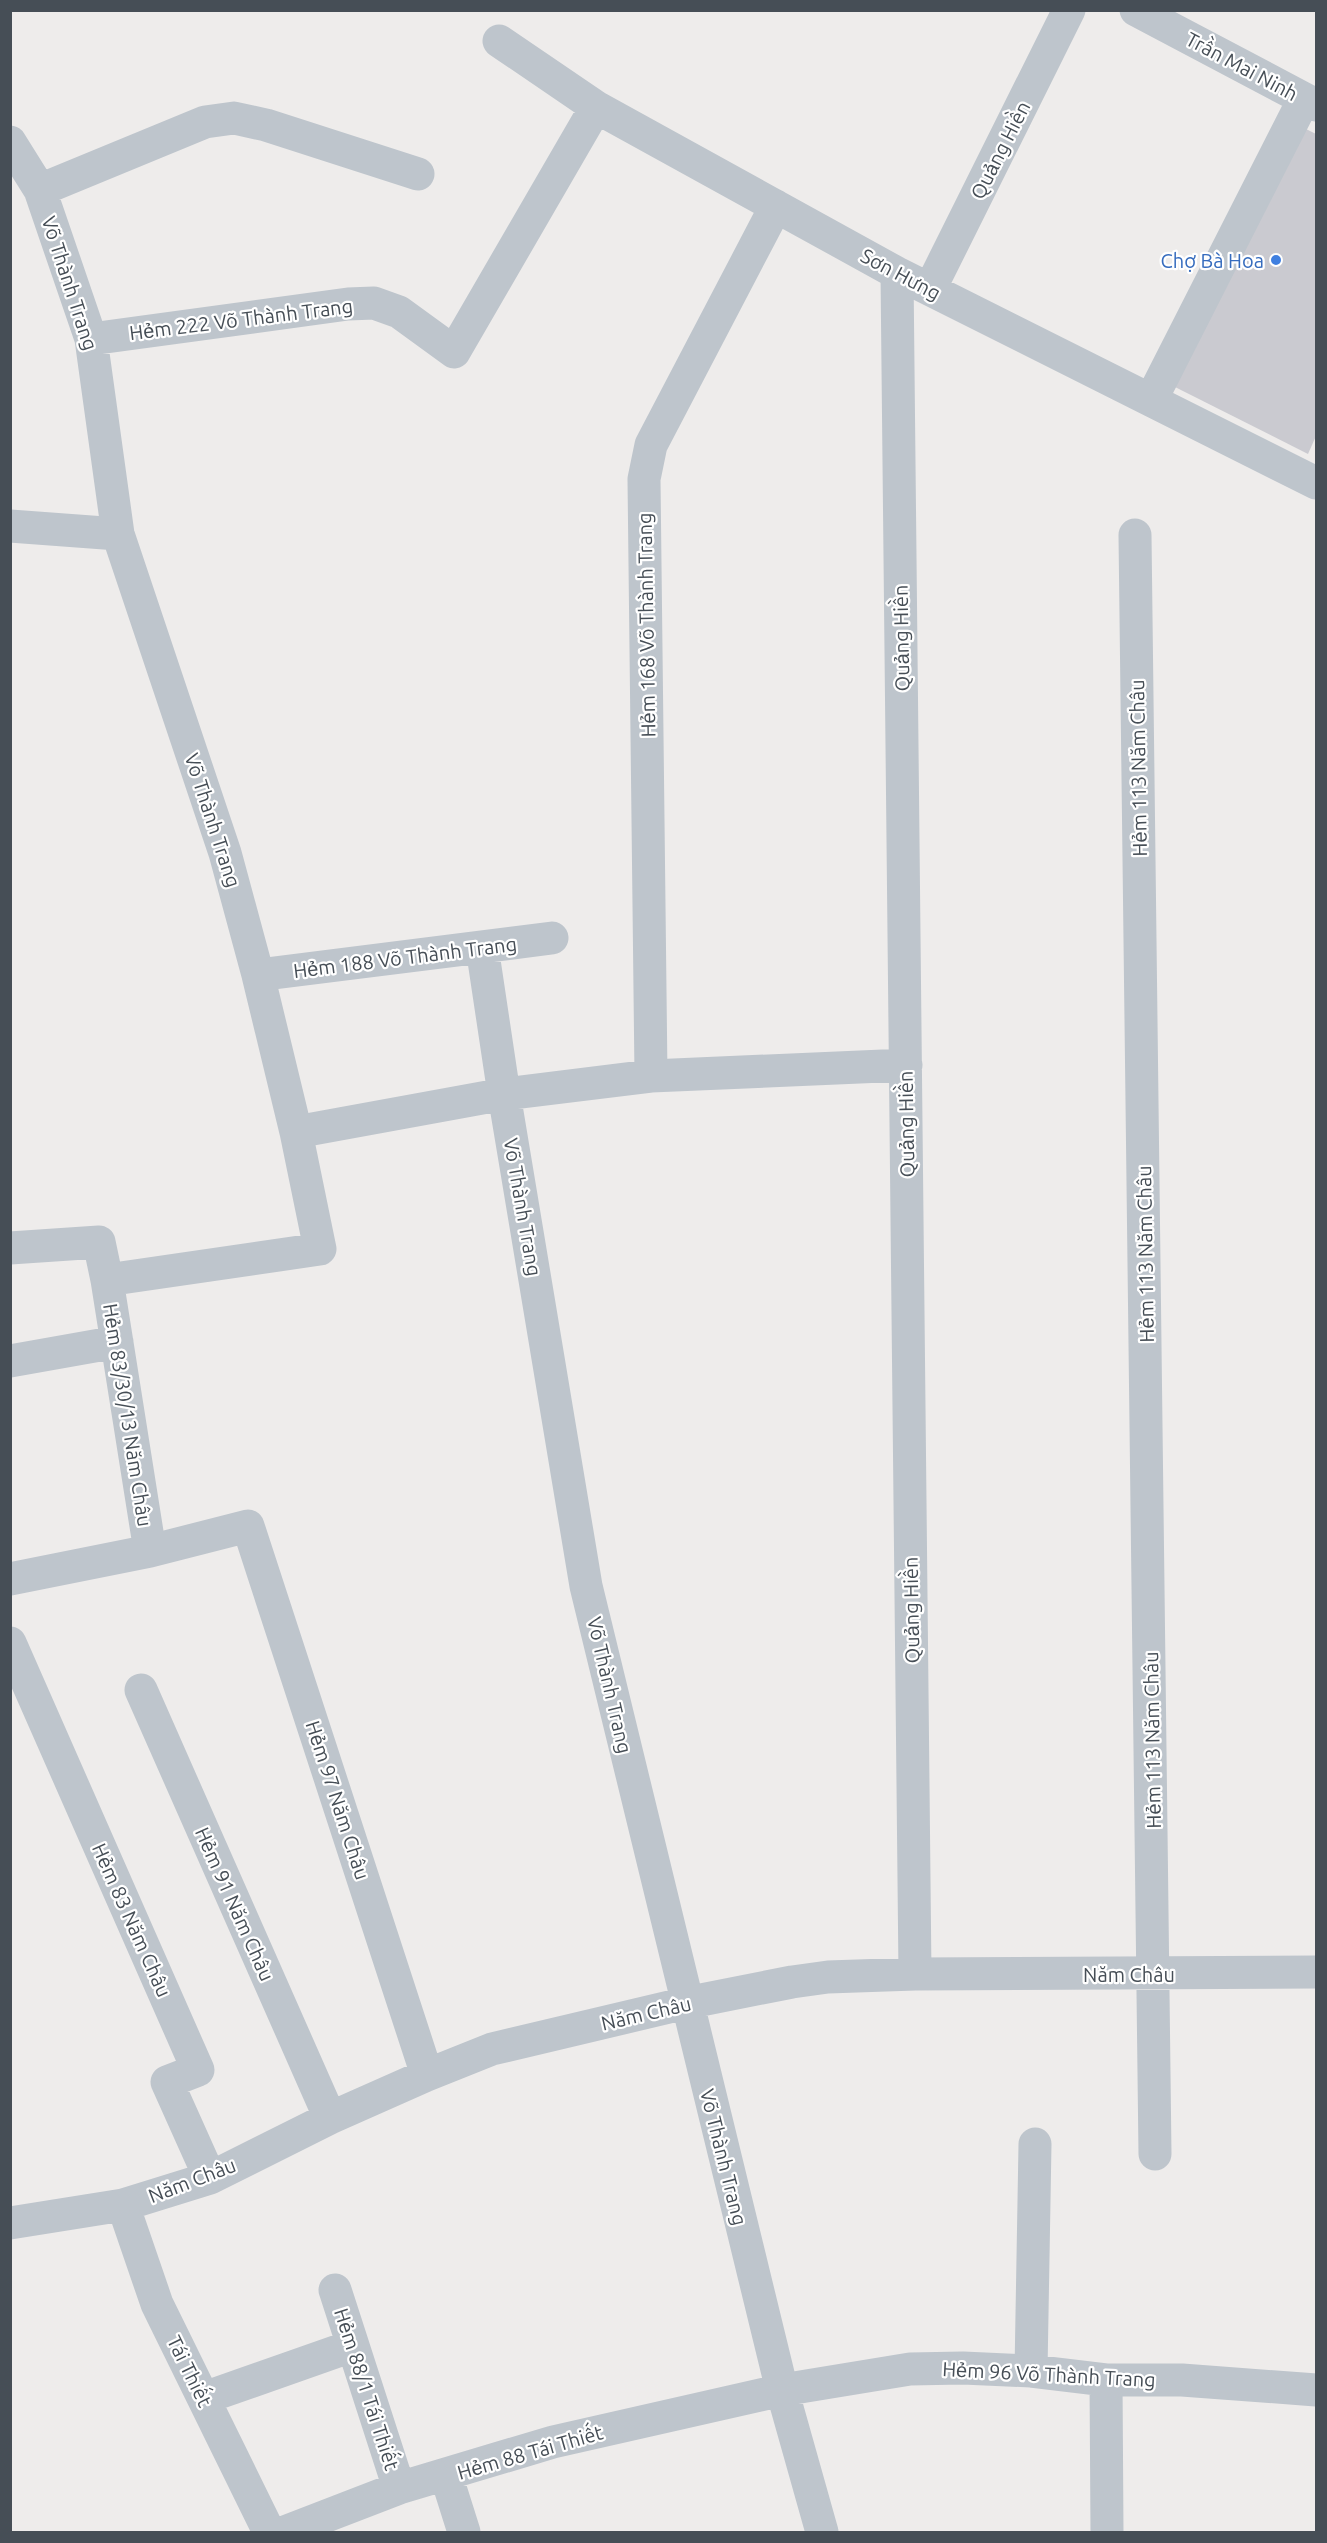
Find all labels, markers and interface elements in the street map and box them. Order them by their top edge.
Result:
street label: Trần Mai Ninh [1182,24,1303,105]
street label: Quảng Hiền [963,96,1034,203]
street label: Võ Thành Trang [37,213,103,353]
street label: Sơn Hưng [857,243,945,305]
place label: Chợ Bà Hoa [1160,249,1264,272]
marker: Chợ Bà Hoa [1269,253,1283,267]
street label: Hẻm 222 Võ Thành Trang [128,294,354,344]
street label: Hẻm 168 Võ Thành Trang [633,512,659,738]
street label: Quảng Hiền [886,584,913,692]
street label: Hẻm 113 Năm Châu [1125,679,1151,857]
street label: Võ Thành Trang [180,750,246,890]
street label: Hẻm 188 Võ Thành Trang [292,932,518,982]
street label: Quảng Hiền [891,1070,918,1178]
street label: Võ Thành Trang [500,1136,546,1278]
street label: Hẻm 113 Năm Châu [1132,1165,1158,1343]
street label: Hẻm 83/30/13 Năm Châu [99,1302,157,1528]
street label: Quảng Hiền [896,1556,923,1664]
street label: Võ Thành Trang [583,1614,637,1756]
street label: Hẻm 113 Năm Châu [1139,1651,1165,1829]
street label: Hẻm 97 Năm Châu [301,1718,375,1882]
street label: Hẻm 91 Năm Châu [191,1824,279,1984]
street label: Hẻm 83 Năm Châu [88,1840,176,2000]
street label: Năm Châu [1083,1963,1175,1986]
street label: Năm Châu [599,1991,693,2035]
street label: Võ Thành Trang [696,2086,752,2228]
street label: Năm Châu [145,2153,239,2207]
street label: Hẻm 88/1 Tái Thiết [330,2304,407,2473]
street label: Tái Thiết [163,2330,220,2410]
street label: Hẻm 96 Võ Thành Trang [942,2357,1156,2391]
street label: Hẻm 88 Tái Thiết [454,2417,606,2484]

